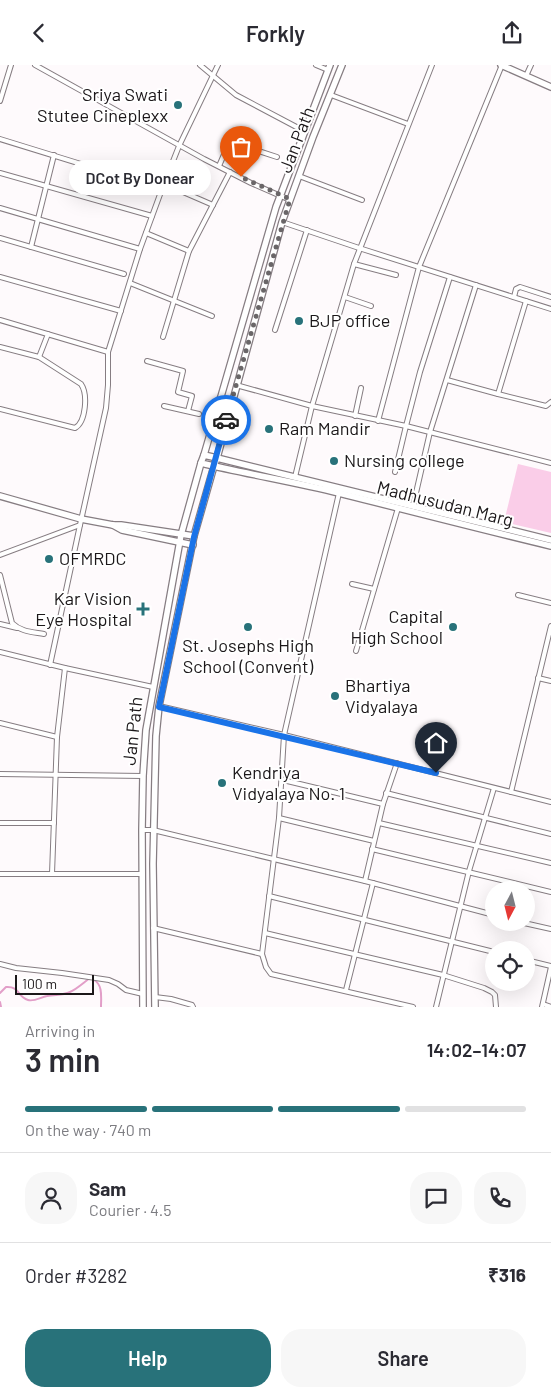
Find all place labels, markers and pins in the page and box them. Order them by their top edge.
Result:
place label: Sriya Swati Stutee Cineplexx [37,83,168,126]
marker: Sriya Swati Stutee Cineplexx [172,99,184,111]
pin [220,126,262,177]
callout: DCot By Donear [69,159,211,195]
place label: BJP office [309,309,390,331]
marker: BJP office [293,315,305,327]
place label: Ram Mandir [279,417,371,439]
marker: Ram Mandir [263,423,275,435]
place label: Nursing college [344,449,465,471]
marker: Nursing college [328,455,340,467]
place label: OFMRDC [59,547,126,569]
marker: OFMRDC [43,553,55,565]
place label: Kar Vision Eye Hospital [35,587,132,630]
marker: Kar Vision Eye Hospital [136,602,150,616]
place label: Capital High School [350,605,443,648]
marker: St. Josephs High School (Convent) [242,621,254,633]
marker: Capital High School [447,621,459,633]
place label: St. Josephs High School (Convent) [182,634,314,677]
place label: Bhartiya Vidyalaya [345,674,418,717]
marker: Bhartiya Vidyalaya [329,690,341,702]
pin [415,722,457,773]
place label: Kendriya Vidyalaya No. 1 [232,761,345,804]
marker: Kendriya Vidyalaya No. 1 [216,777,228,789]

